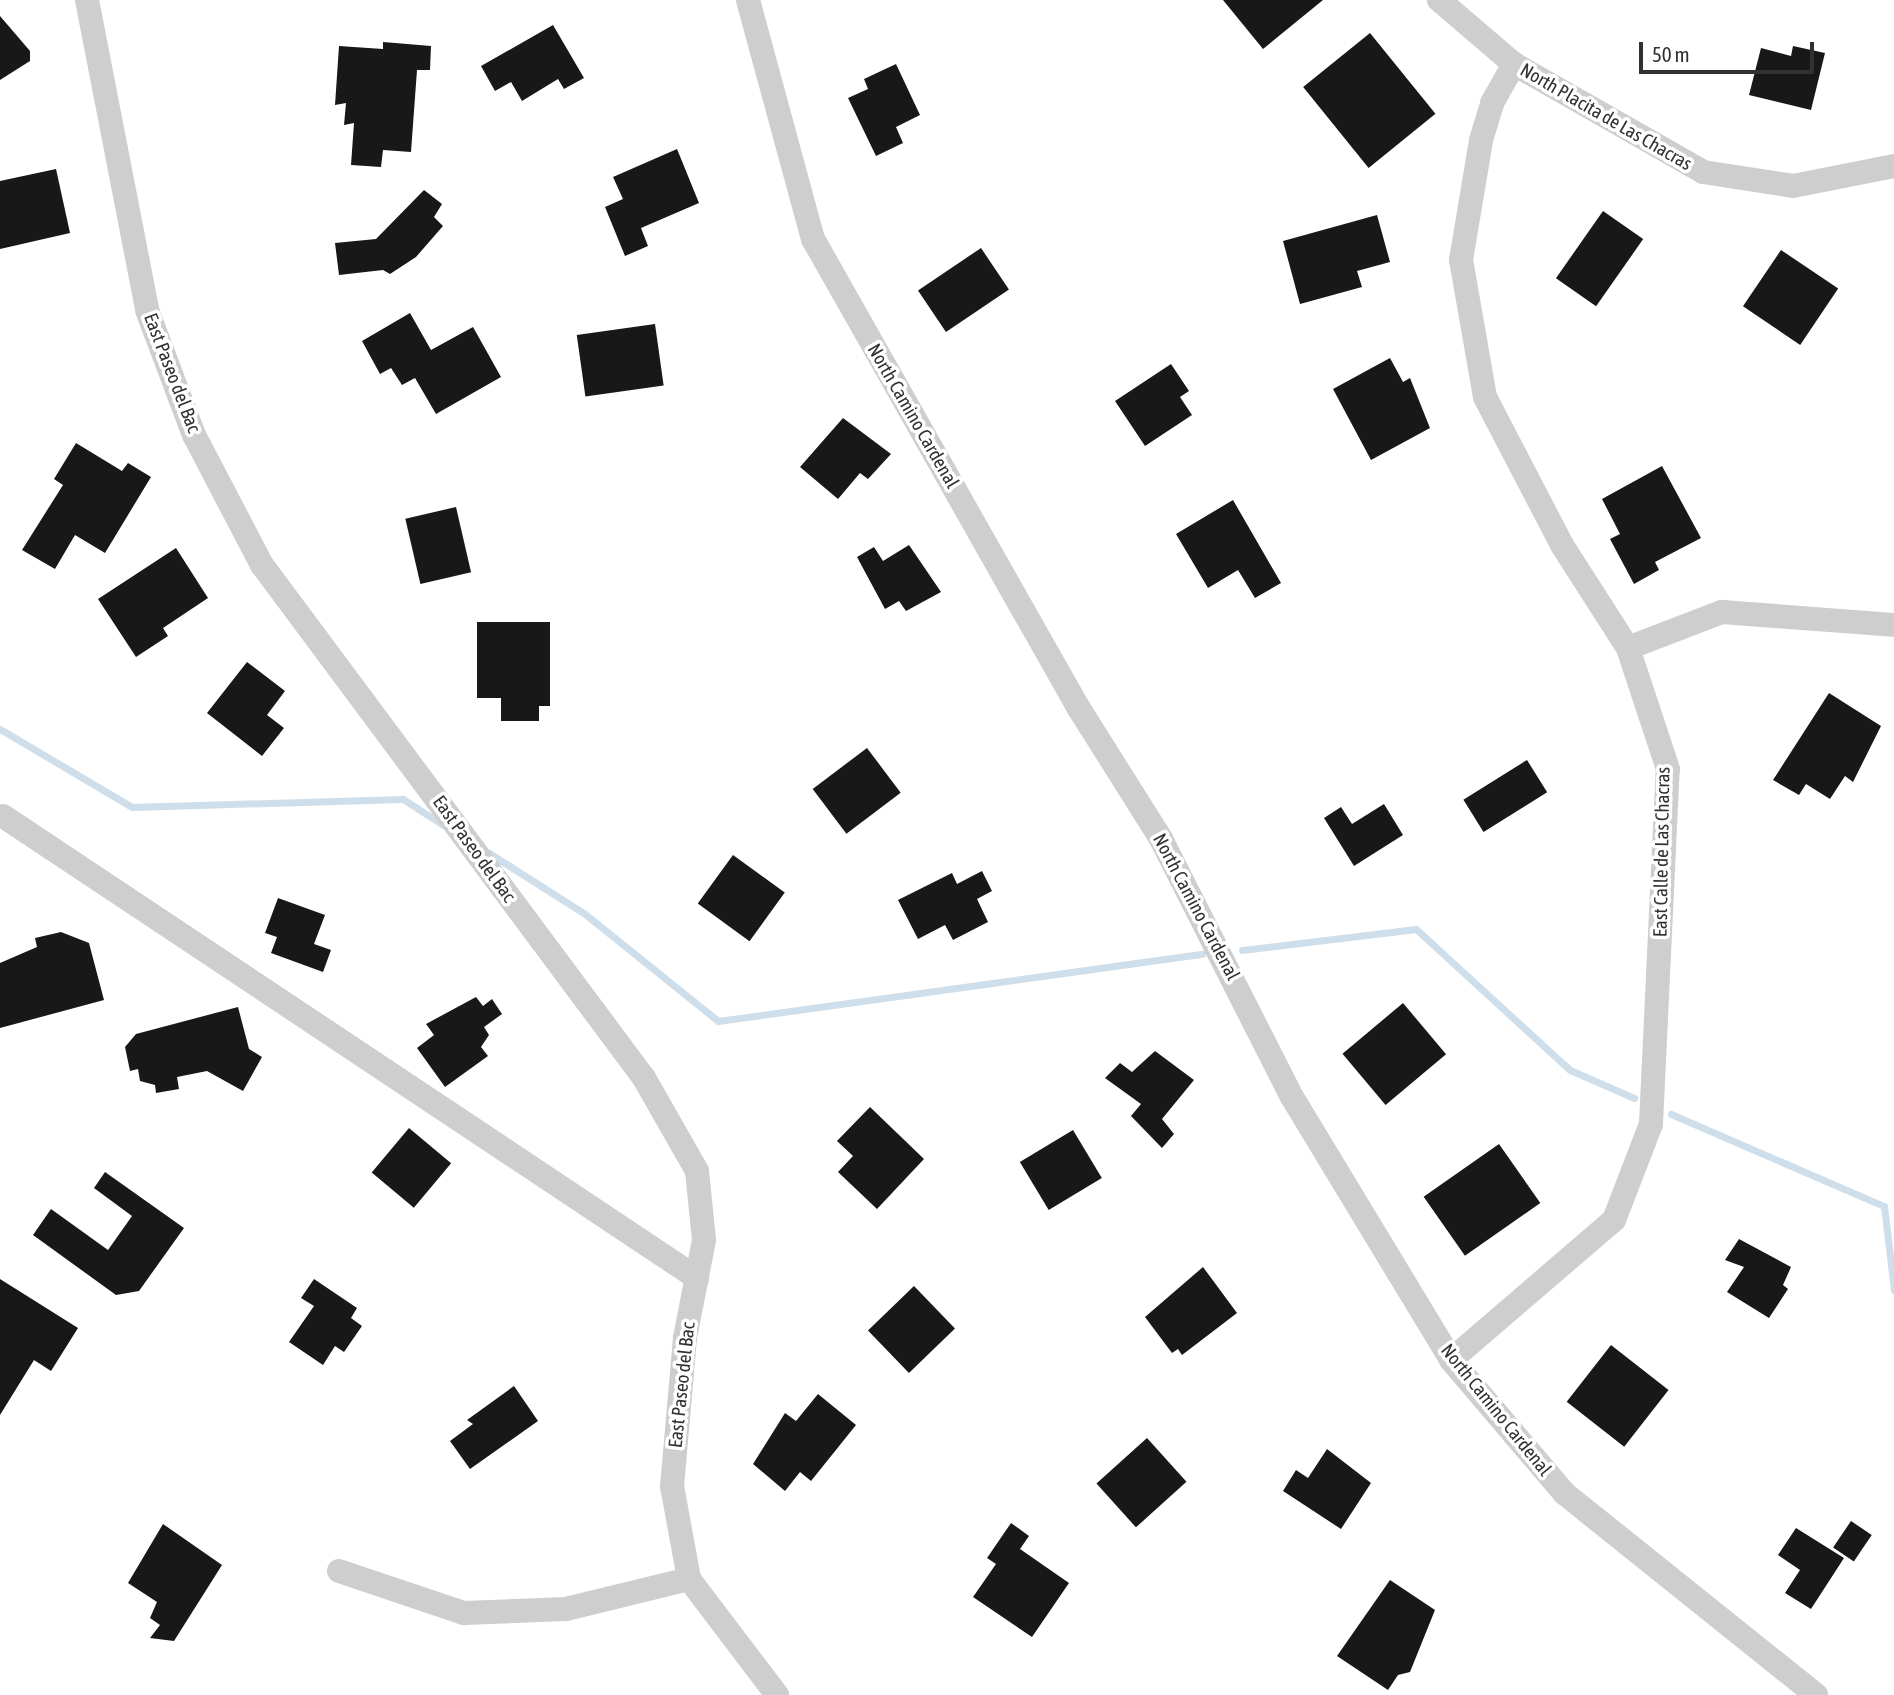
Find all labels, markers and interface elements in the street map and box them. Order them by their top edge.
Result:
scale bar [1642,28,1817,72]
text: 50 m [1652,42,1690,66]
street label: North Placita de Las Chacras [1516,59,1696,175]
street label: East Paseo del Bac [139,310,205,436]
street label: North Camino Cardenal [862,340,964,492]
street label: East Calle de Las Chacras [1649,767,1675,937]
street label: East Paseo del Bac [428,791,520,907]
street label: North Camino Cardenal [1148,830,1244,984]
street label: East Paseo del Bac [664,1321,700,1449]
street label: North Camino Cardenal [1436,1340,1556,1480]

